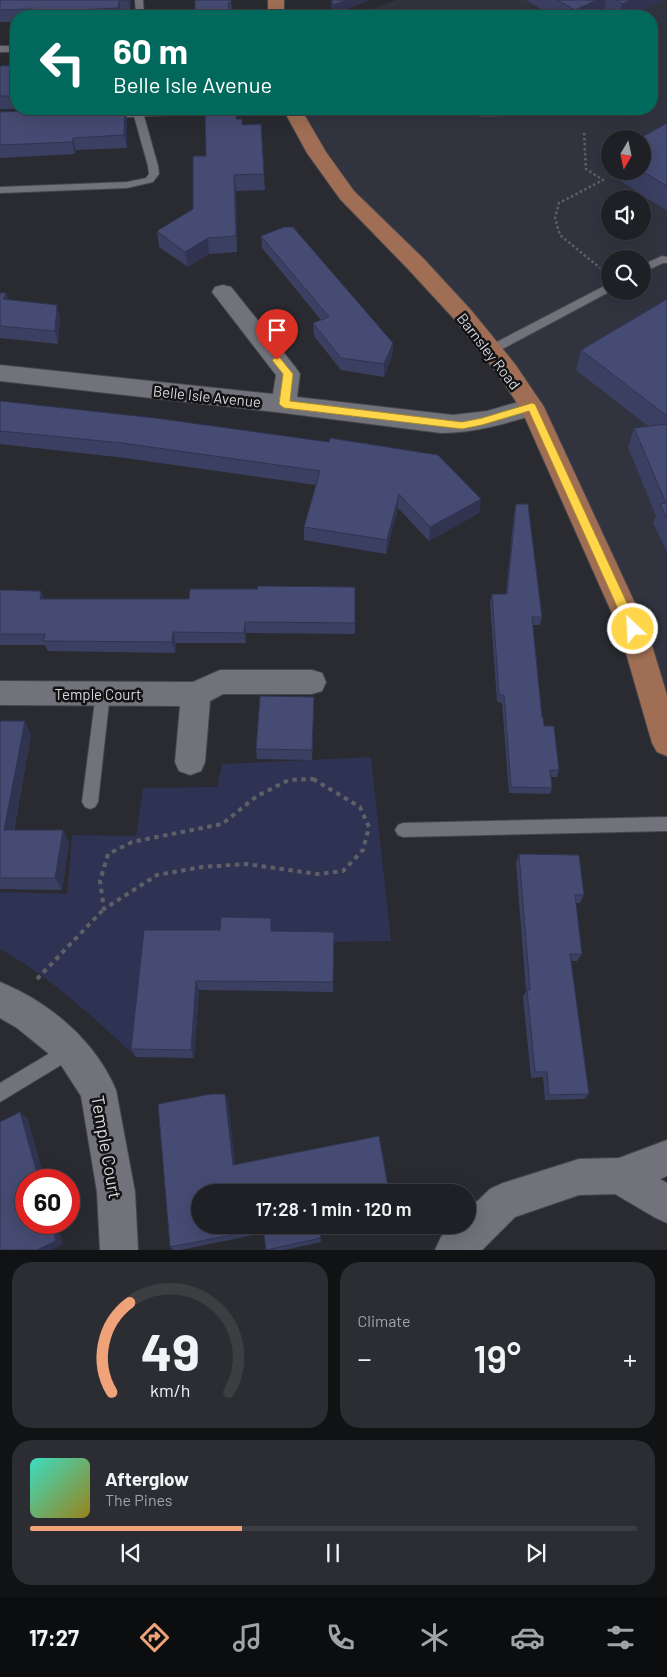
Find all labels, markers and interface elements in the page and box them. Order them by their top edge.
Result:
text: 60 m [113,29,188,71]
icon: left [30,30,95,95]
text: Belle Isle Avenue [113,71,272,97]
north arrow [601,130,651,180]
map controls [601,130,651,300]
button: sound [601,190,651,240]
button: search [601,250,651,300]
pin [256,309,298,360]
street label: Barnsley Road [454,309,524,393]
icon: arrive [263,316,291,344]
street label: Belle Isle Avenue [152,381,262,411]
position arrow [606,602,658,654]
street label: Temple Court [54,685,142,703]
street label: Temple Court [87,1094,127,1200]
speed limit sign: 60 [15,1169,80,1234]
text: 17:28 · 1 min · 120 m [255,1197,412,1220]
text: Climate [358,1311,410,1330]
text: 49 [140,1319,199,1381]
text: 19° [473,1335,521,1381]
text: − [358,1341,372,1375]
text: + [623,1341,637,1375]
text: km/h [150,1379,190,1401]
text: Afterglow [105,1467,189,1490]
text: The Pines [105,1490,173,1509]
icon: previous [117,1539,145,1567]
icon: pause [319,1539,347,1567]
icon: next [522,1539,550,1567]
icon: directions [137,1620,172,1655]
icon: music [230,1620,265,1655]
icon: phone [323,1620,358,1655]
icon: climate [417,1620,452,1655]
icon: car [510,1620,545,1655]
icon: filters [603,1620,638,1655]
text: 17:27 [29,1624,79,1650]

